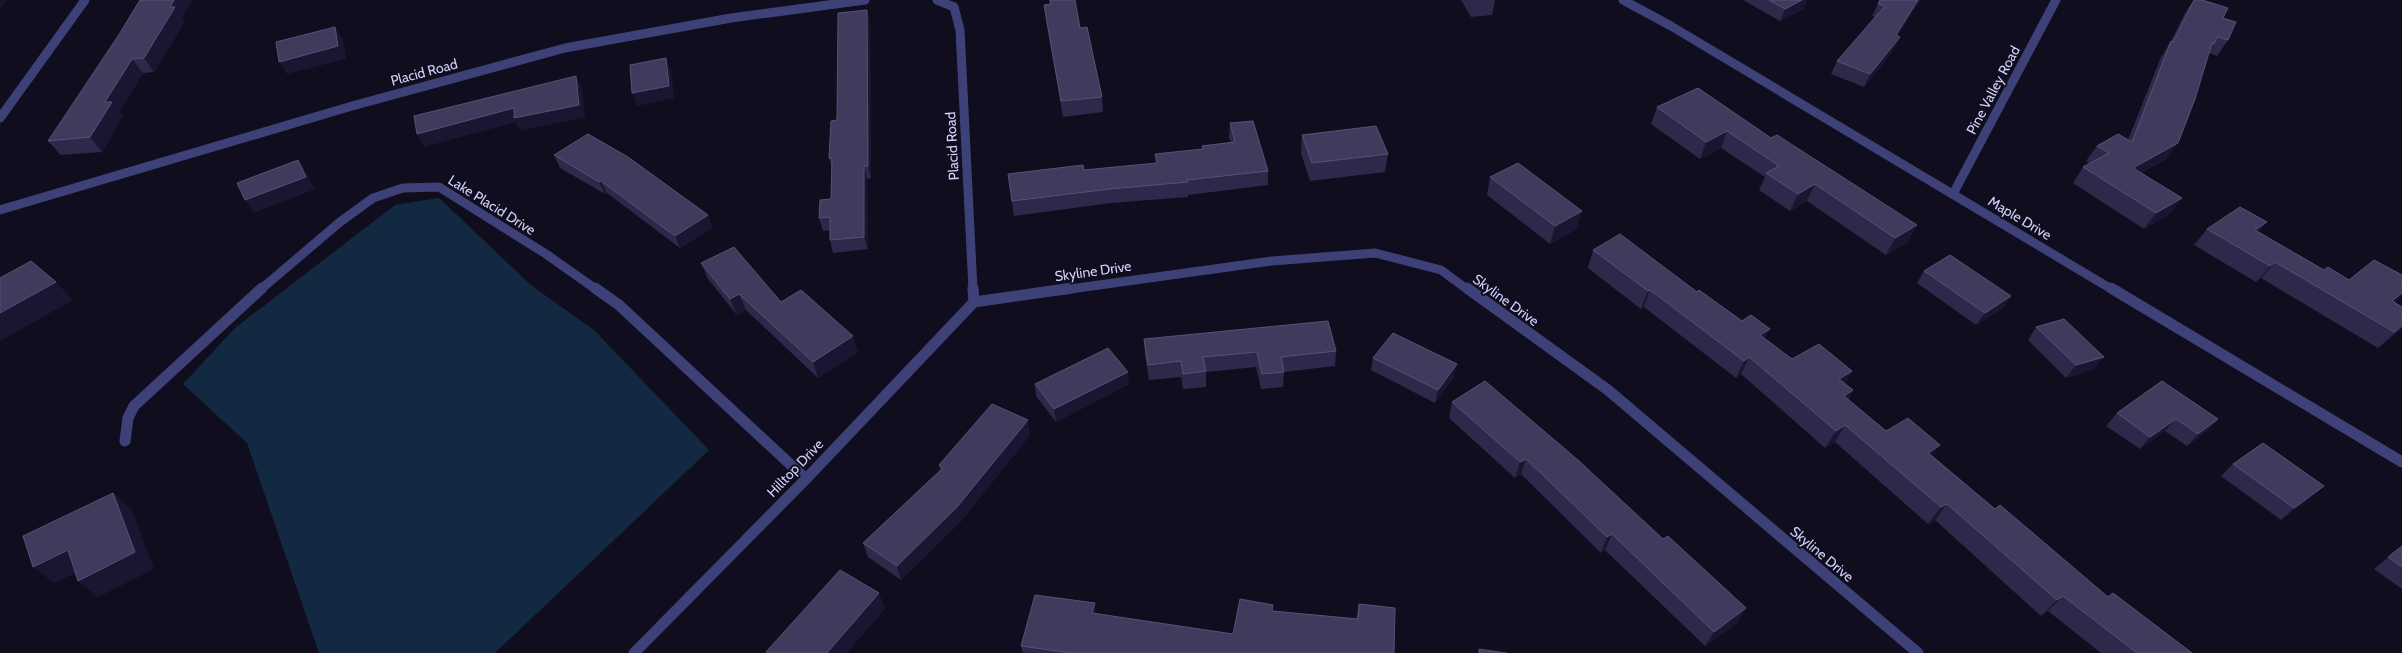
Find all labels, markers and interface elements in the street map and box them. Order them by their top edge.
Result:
street label: Pine Valley Road [1962,43,2024,137]
street label: Placid Road [389,54,459,90]
street label: Placid Road [941,111,963,181]
street label: Lake Placid Drive [445,171,539,239]
street label: Maple Drive [1985,192,2055,244]
street label: Skyline Drive [1053,257,1133,285]
street label: Skyline Drive [1469,270,1543,330]
street label: Hilltop Drive [763,435,827,501]
street label: Skyline Drive [1787,522,1857,586]

